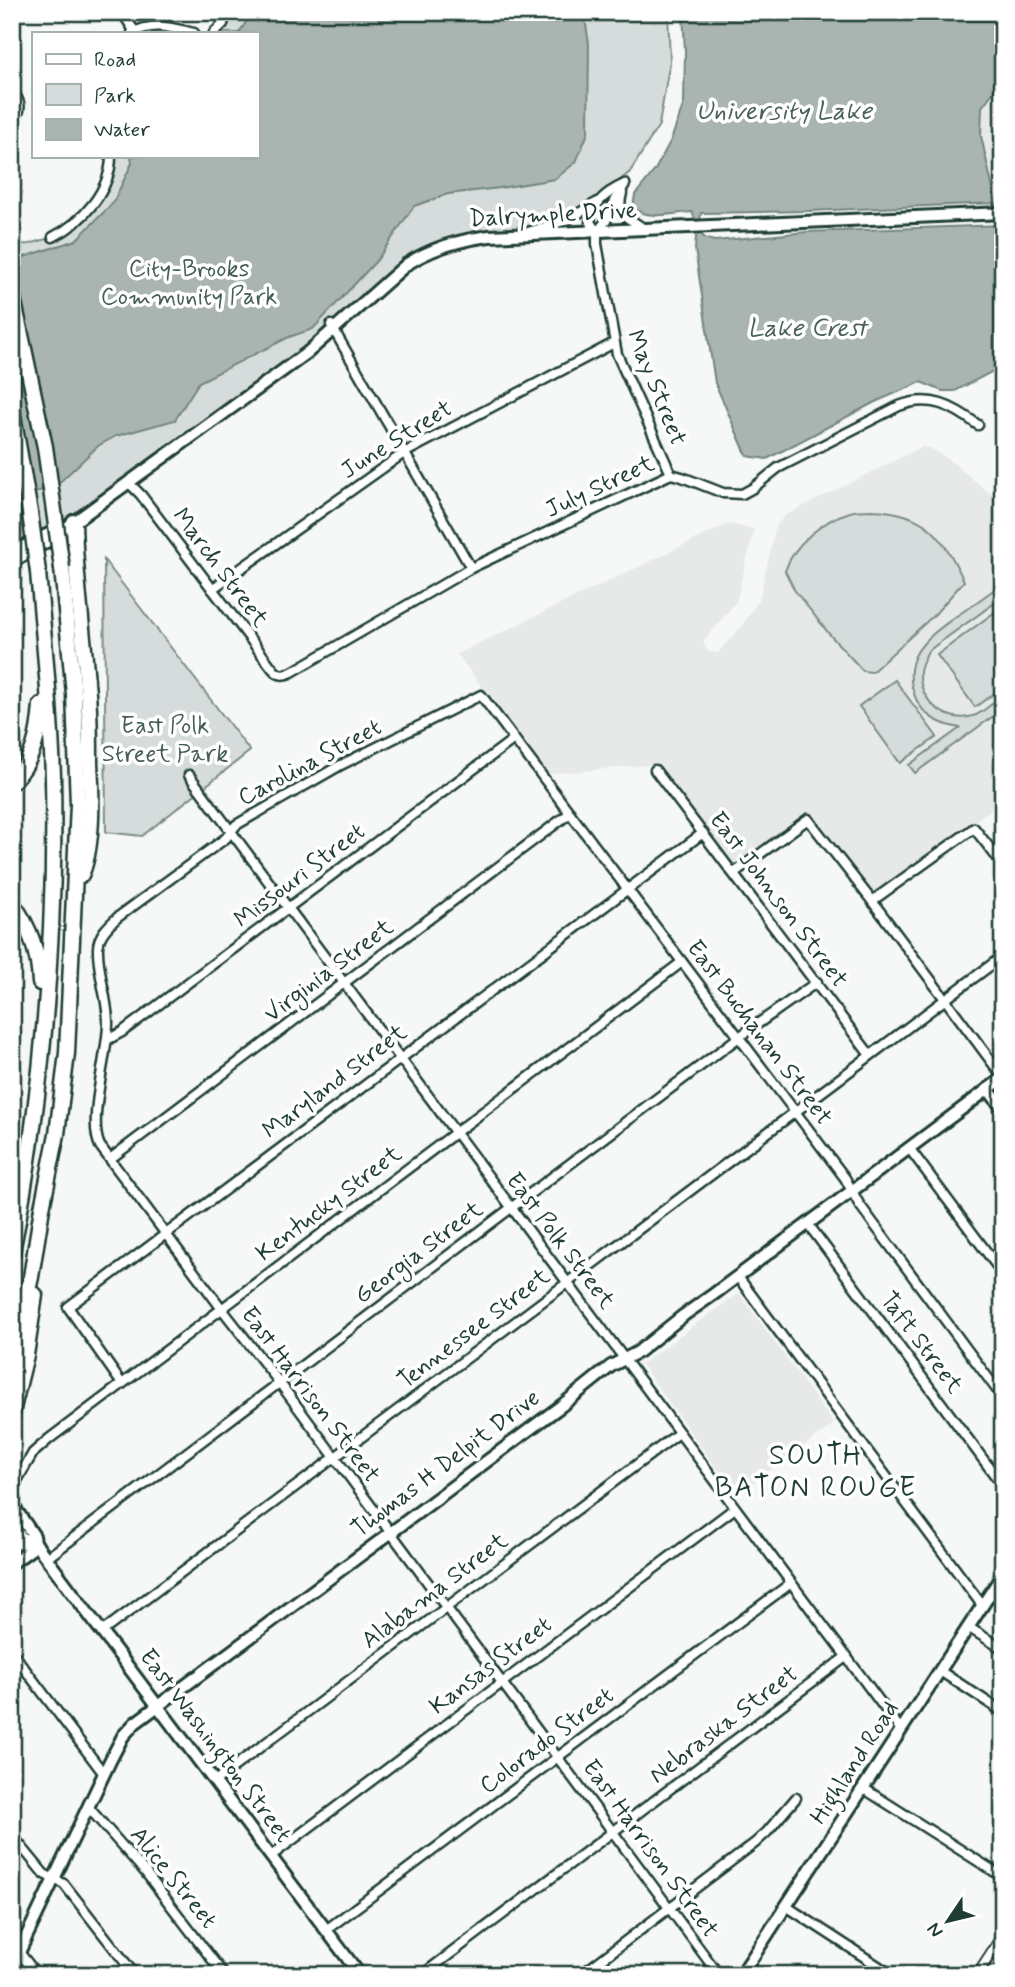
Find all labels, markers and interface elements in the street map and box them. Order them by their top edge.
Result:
legend [32,32,259,158]
text: Road [94,46,136,74]
text: Park [94,82,136,110]
water label: University Lake [696,95,873,129]
text: Water [94,116,150,144]
street label: Dalrymple Drive [468,195,638,235]
park label: City-Brooks Community Park [101,254,277,313]
water label: Lake Crest [747,312,870,346]
street label: May Street [619,326,693,450]
street label: June Street [335,393,459,487]
street label: July Street [540,448,660,526]
street label: March Street [165,502,275,634]
park label: East Polk Street Park [102,711,228,770]
street label: Carolina Street [233,712,387,814]
street label: East Johnson Street [702,806,854,994]
street label: Missouri Street [228,817,372,935]
street label: Virginia Street [258,912,401,1031]
street label: East Buchanan Street [679,934,839,1132]
street label: Maryland Street [257,1018,413,1146]
street label: Kentucky Street [250,1139,408,1269]
street label: East Polk Street [498,1166,622,1316]
street label: Georgia Street [348,1195,491,1313]
street label: Tennessee Street [392,1262,556,1396]
street label: Taft Street [873,1286,969,1400]
street label: East Harrison Street [233,1300,387,1490]
street label: Thomas H Delpit Drive [345,1383,547,1545]
district label: SOUTH BATON ROUGE [715,1438,917,1507]
street label: Alabama Street [356,1526,514,1656]
street label: Kansas Street [424,1610,558,1722]
street label: East Washington Street [129,1643,298,1851]
street label: Nebraska Street [643,1659,805,1791]
street label: Colorado Street [474,1680,620,1802]
street label: Highland Road [804,1695,909,1832]
street label: East Harrison Street [575,1754,725,1944]
street label: Alice Street [122,1821,224,1935]
north arrow [914,1885,984,1955]
text: N [921,1918,949,1942]

